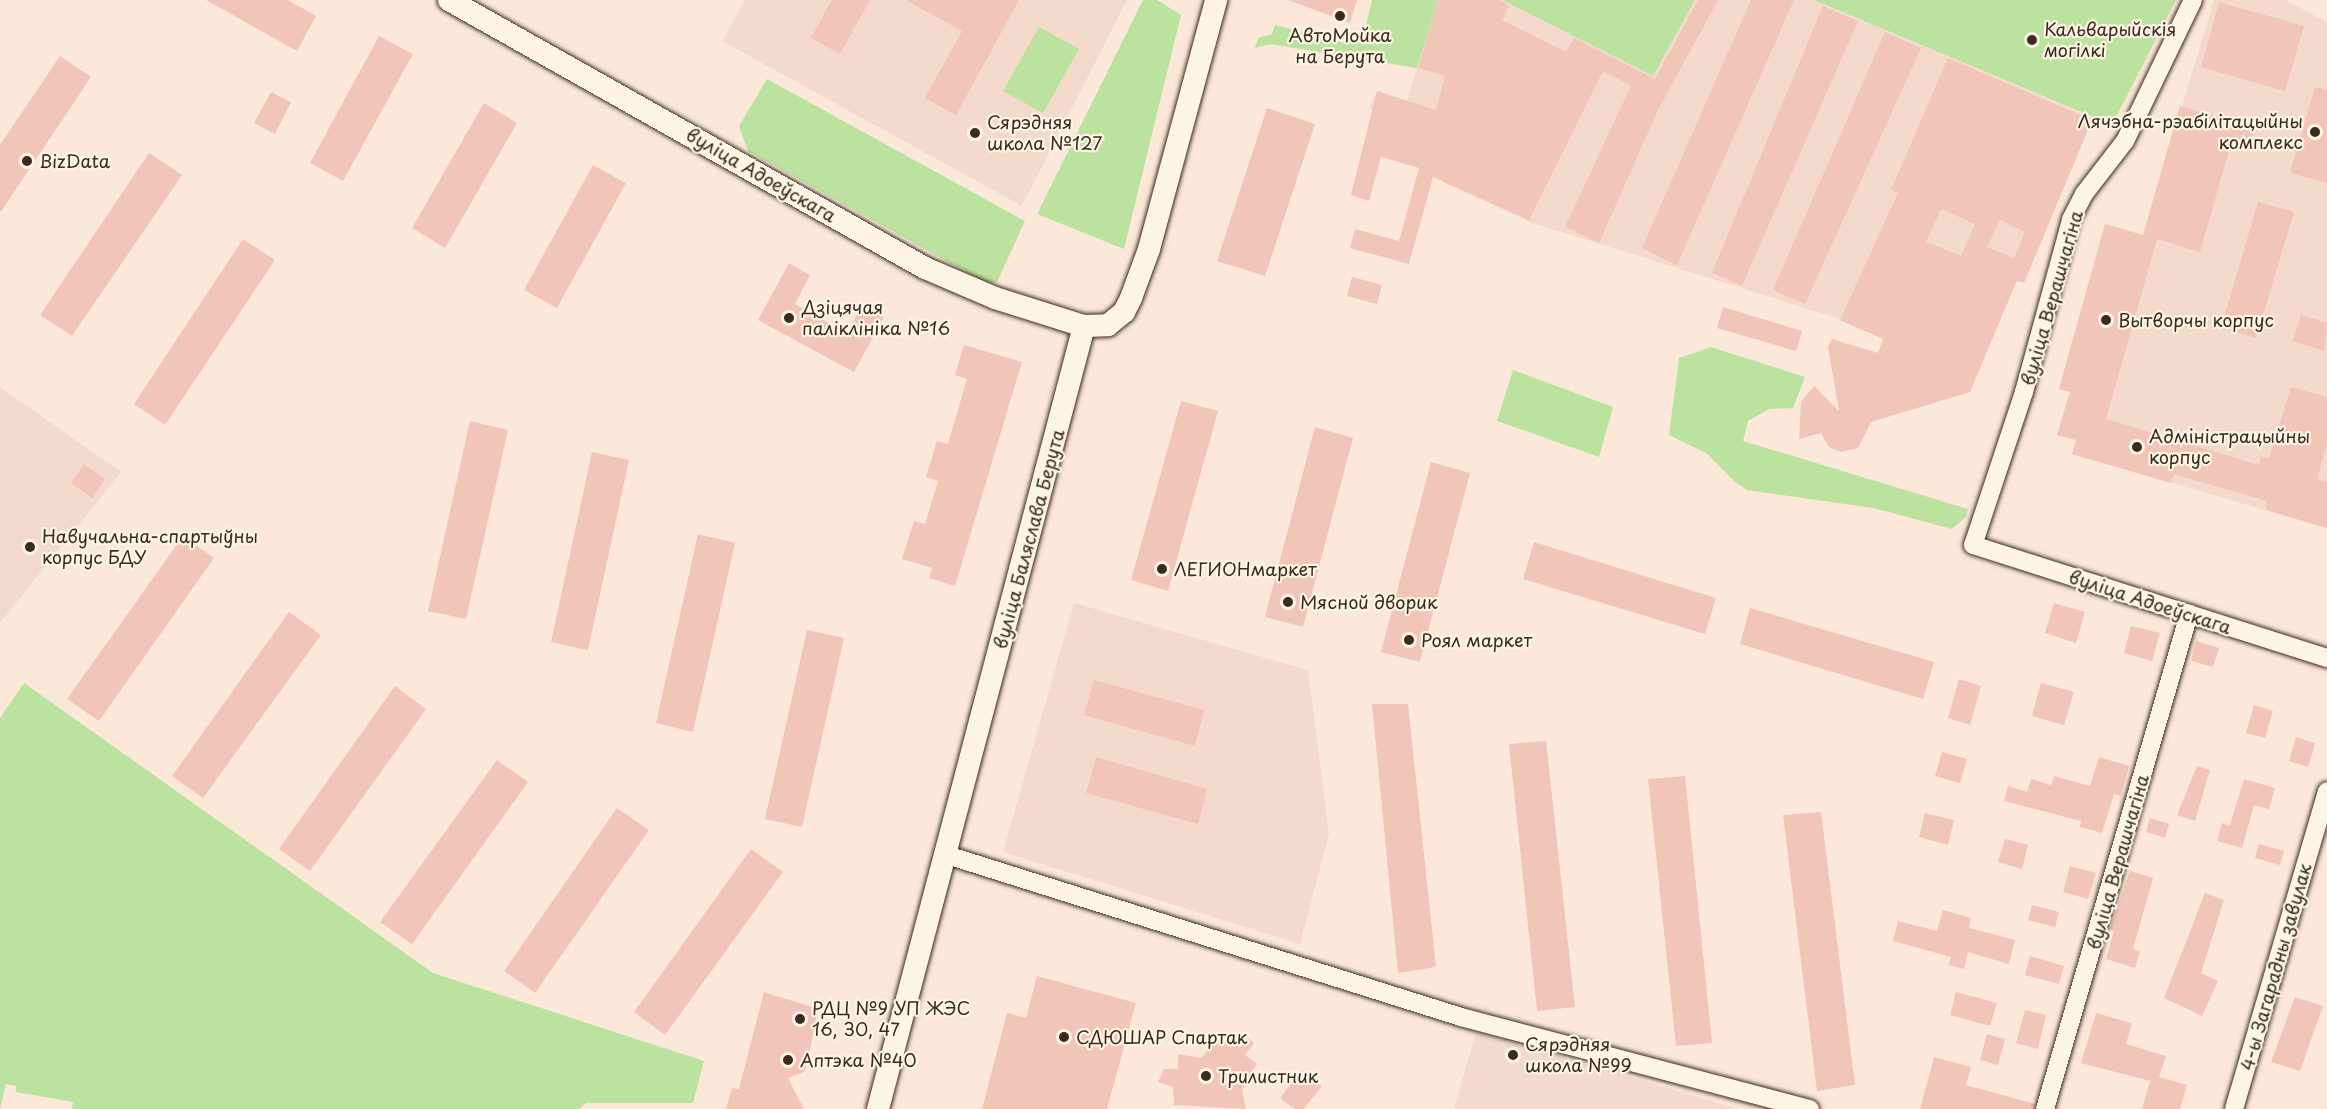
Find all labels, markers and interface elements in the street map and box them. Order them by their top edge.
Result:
marker: АвтоМойка на Берута [1333,9,1347,23]
place label: Кальварыйскія могілкі [2044,19,2176,62]
place label: АвтоМойка на Берута [1288,25,1392,68]
marker: Кальварыйскія могілкі [2025,33,2039,47]
place label: Лячэбна-рэабілітацыйны комплекс [2078,111,2303,154]
place label: Сярэдняя школа №127 [987,112,1103,154]
street label: вуліца Адоеўскага [682,123,840,227]
marker: Лячэбна-рэабілітацыйны комплекс [2308,125,2322,139]
marker: Сярэдняя школа №127 [968,126,982,140]
place label: BizData [39,150,110,172]
marker: BizData [20,154,34,168]
street label: вуліца Верашчагіна [2017,208,2087,388]
place label: Дзіцячая паліклініка №16 [802,297,950,340]
marker: Дзіцячая паліклініка №16 [780,309,798,327]
place label: Вытворчы корпус [2118,309,2275,331]
marker: Вытворчы корпус [2099,313,2113,327]
place label: Адміністрацыйны корпус [2149,426,2310,468]
street label: вуліца Баляслава Берута [989,427,1069,651]
marker: Адміністрацыйны корпус [2130,440,2144,454]
place label: Навучальна-спартыўны корпус БДУ [42,526,258,568]
marker: Навучальна-спартыўны корпус БДУ [23,540,37,554]
place label: ЛЕГИОНмаркет [1174,558,1317,580]
marker: ЛЕГИОНмаркет [1155,562,1169,576]
street label: вуліца Адоеўскага [2066,566,2234,638]
place label: Мясной дворик [1300,591,1438,613]
marker: Мясной дворик [1281,595,1295,609]
place label: Роял маркет [1421,629,1532,651]
marker: Роял маркет [1402,633,1416,647]
street label: вуліца Верашчагіна [2083,772,2153,952]
street label: 4-ы Загарадны завулак [2236,860,2316,1074]
place label: РДЦ №9 УП ЖЭС 16, 30, 47 [812,998,971,1040]
marker: РДЦ №9 УП ЖЭС 16, 30, 47 [793,1012,807,1026]
place label: СДЮШАР Спартак [1076,1026,1249,1048]
marker: СДЮШАР Спартак [1057,1030,1071,1044]
place label: Сярэдняя школа №99 [1525,1034,1632,1076]
marker: Сярэдняя школа №99 [1506,1048,1520,1062]
place label: Аптэка №40 [800,1049,917,1071]
marker: Аптэка №40 [781,1053,795,1067]
place label: Трилистник [1218,1065,1319,1087]
marker: Трилистник [1199,1069,1213,1083]

